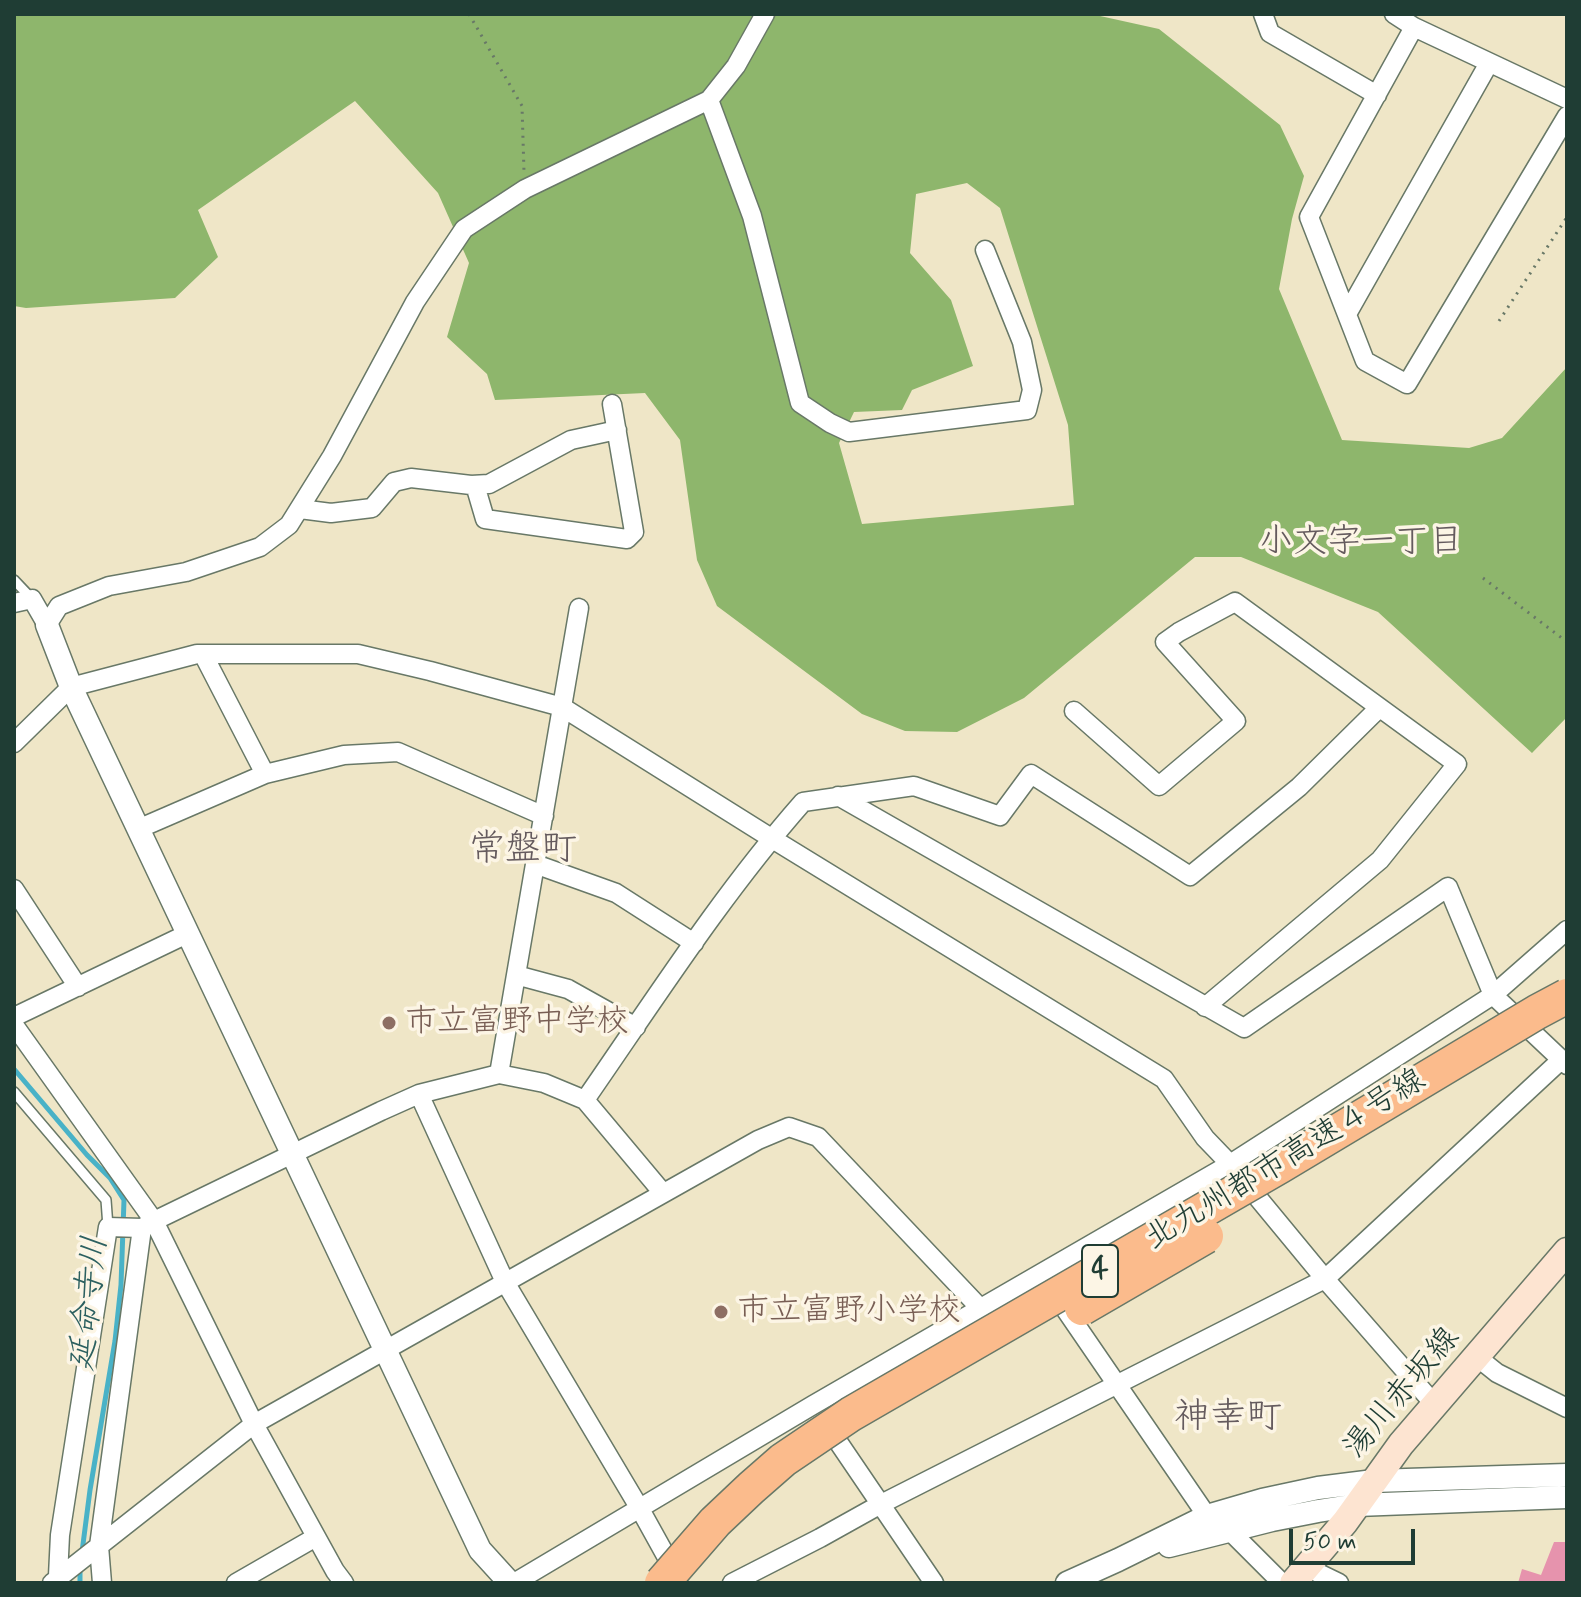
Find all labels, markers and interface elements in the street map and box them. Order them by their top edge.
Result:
district label: 小文字一丁目 [1259,524,1463,564]
district label: 常盤町 [469,829,577,873]
place label: 市立富野中学校 [405,1004,629,1042]
marker: 市立富野中学校 [380,1014,398,1032]
street label: 北九州都市高速４号線 [1139,1062,1433,1260]
water label: 延命寺川 [64,1234,118,1374]
road number: 4 [1082,1245,1118,1297]
place label: 市立富野小学校 [737,1293,961,1331]
marker: 市立富野小学校 [712,1303,730,1321]
street label: 湯川赤坂線 [1337,1320,1469,1468]
district label: 神幸町 [1174,1397,1282,1441]
scale bar [1293,1513,1419,1563]
text: 50 m [1303,1527,1357,1558]

